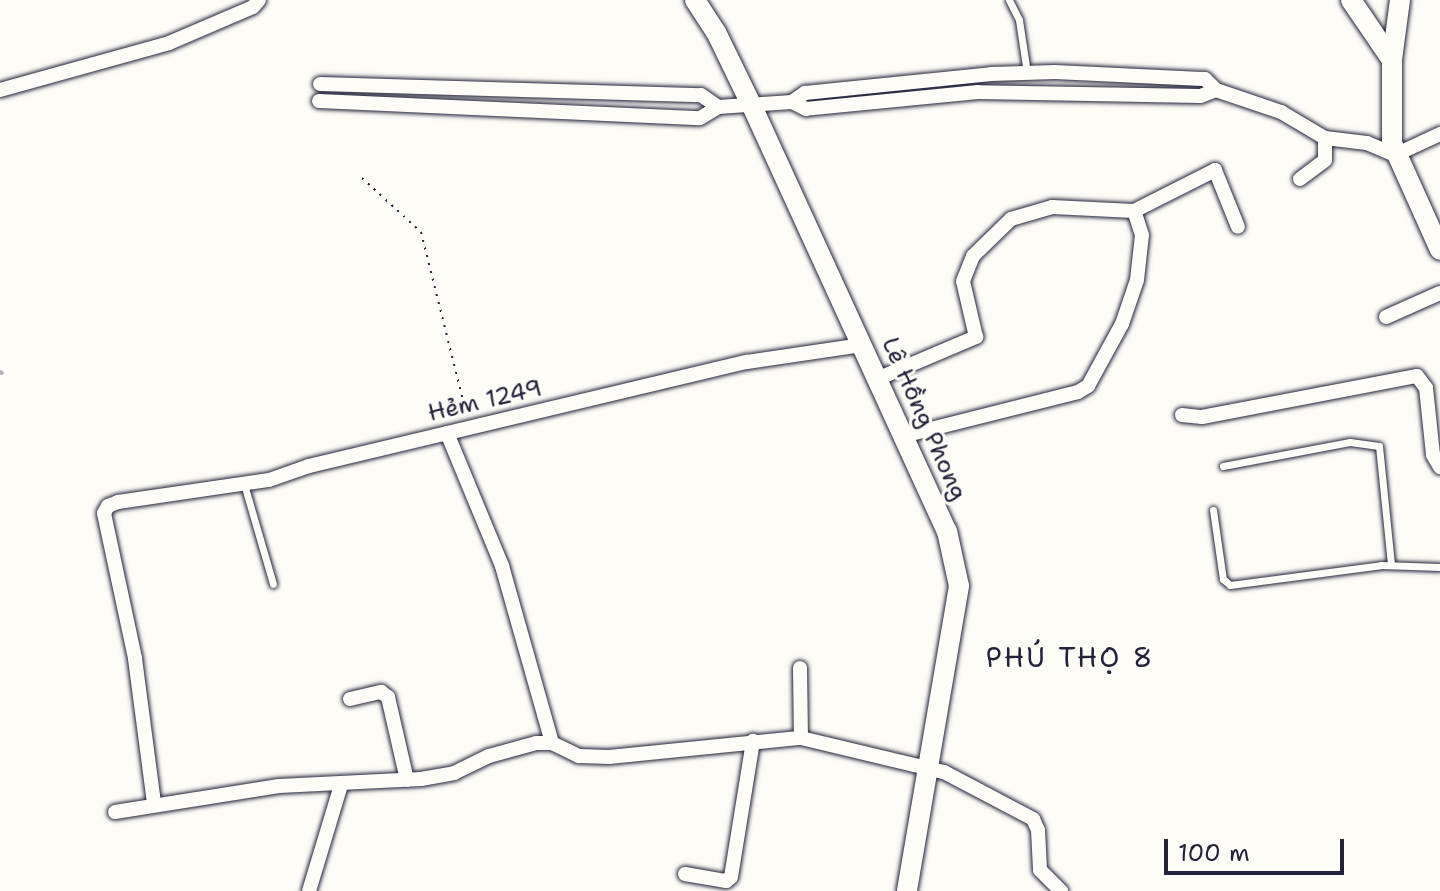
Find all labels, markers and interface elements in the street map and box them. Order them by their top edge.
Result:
street label: Lê Hồng Phong [875,333,973,505]
street label: Hẻm 1249 [425,374,545,428]
district label: PHÚ THỌ 8 [986,640,1154,674]
scale bar [1168,823,1348,873]
text: 100 m [1178,837,1250,869]

